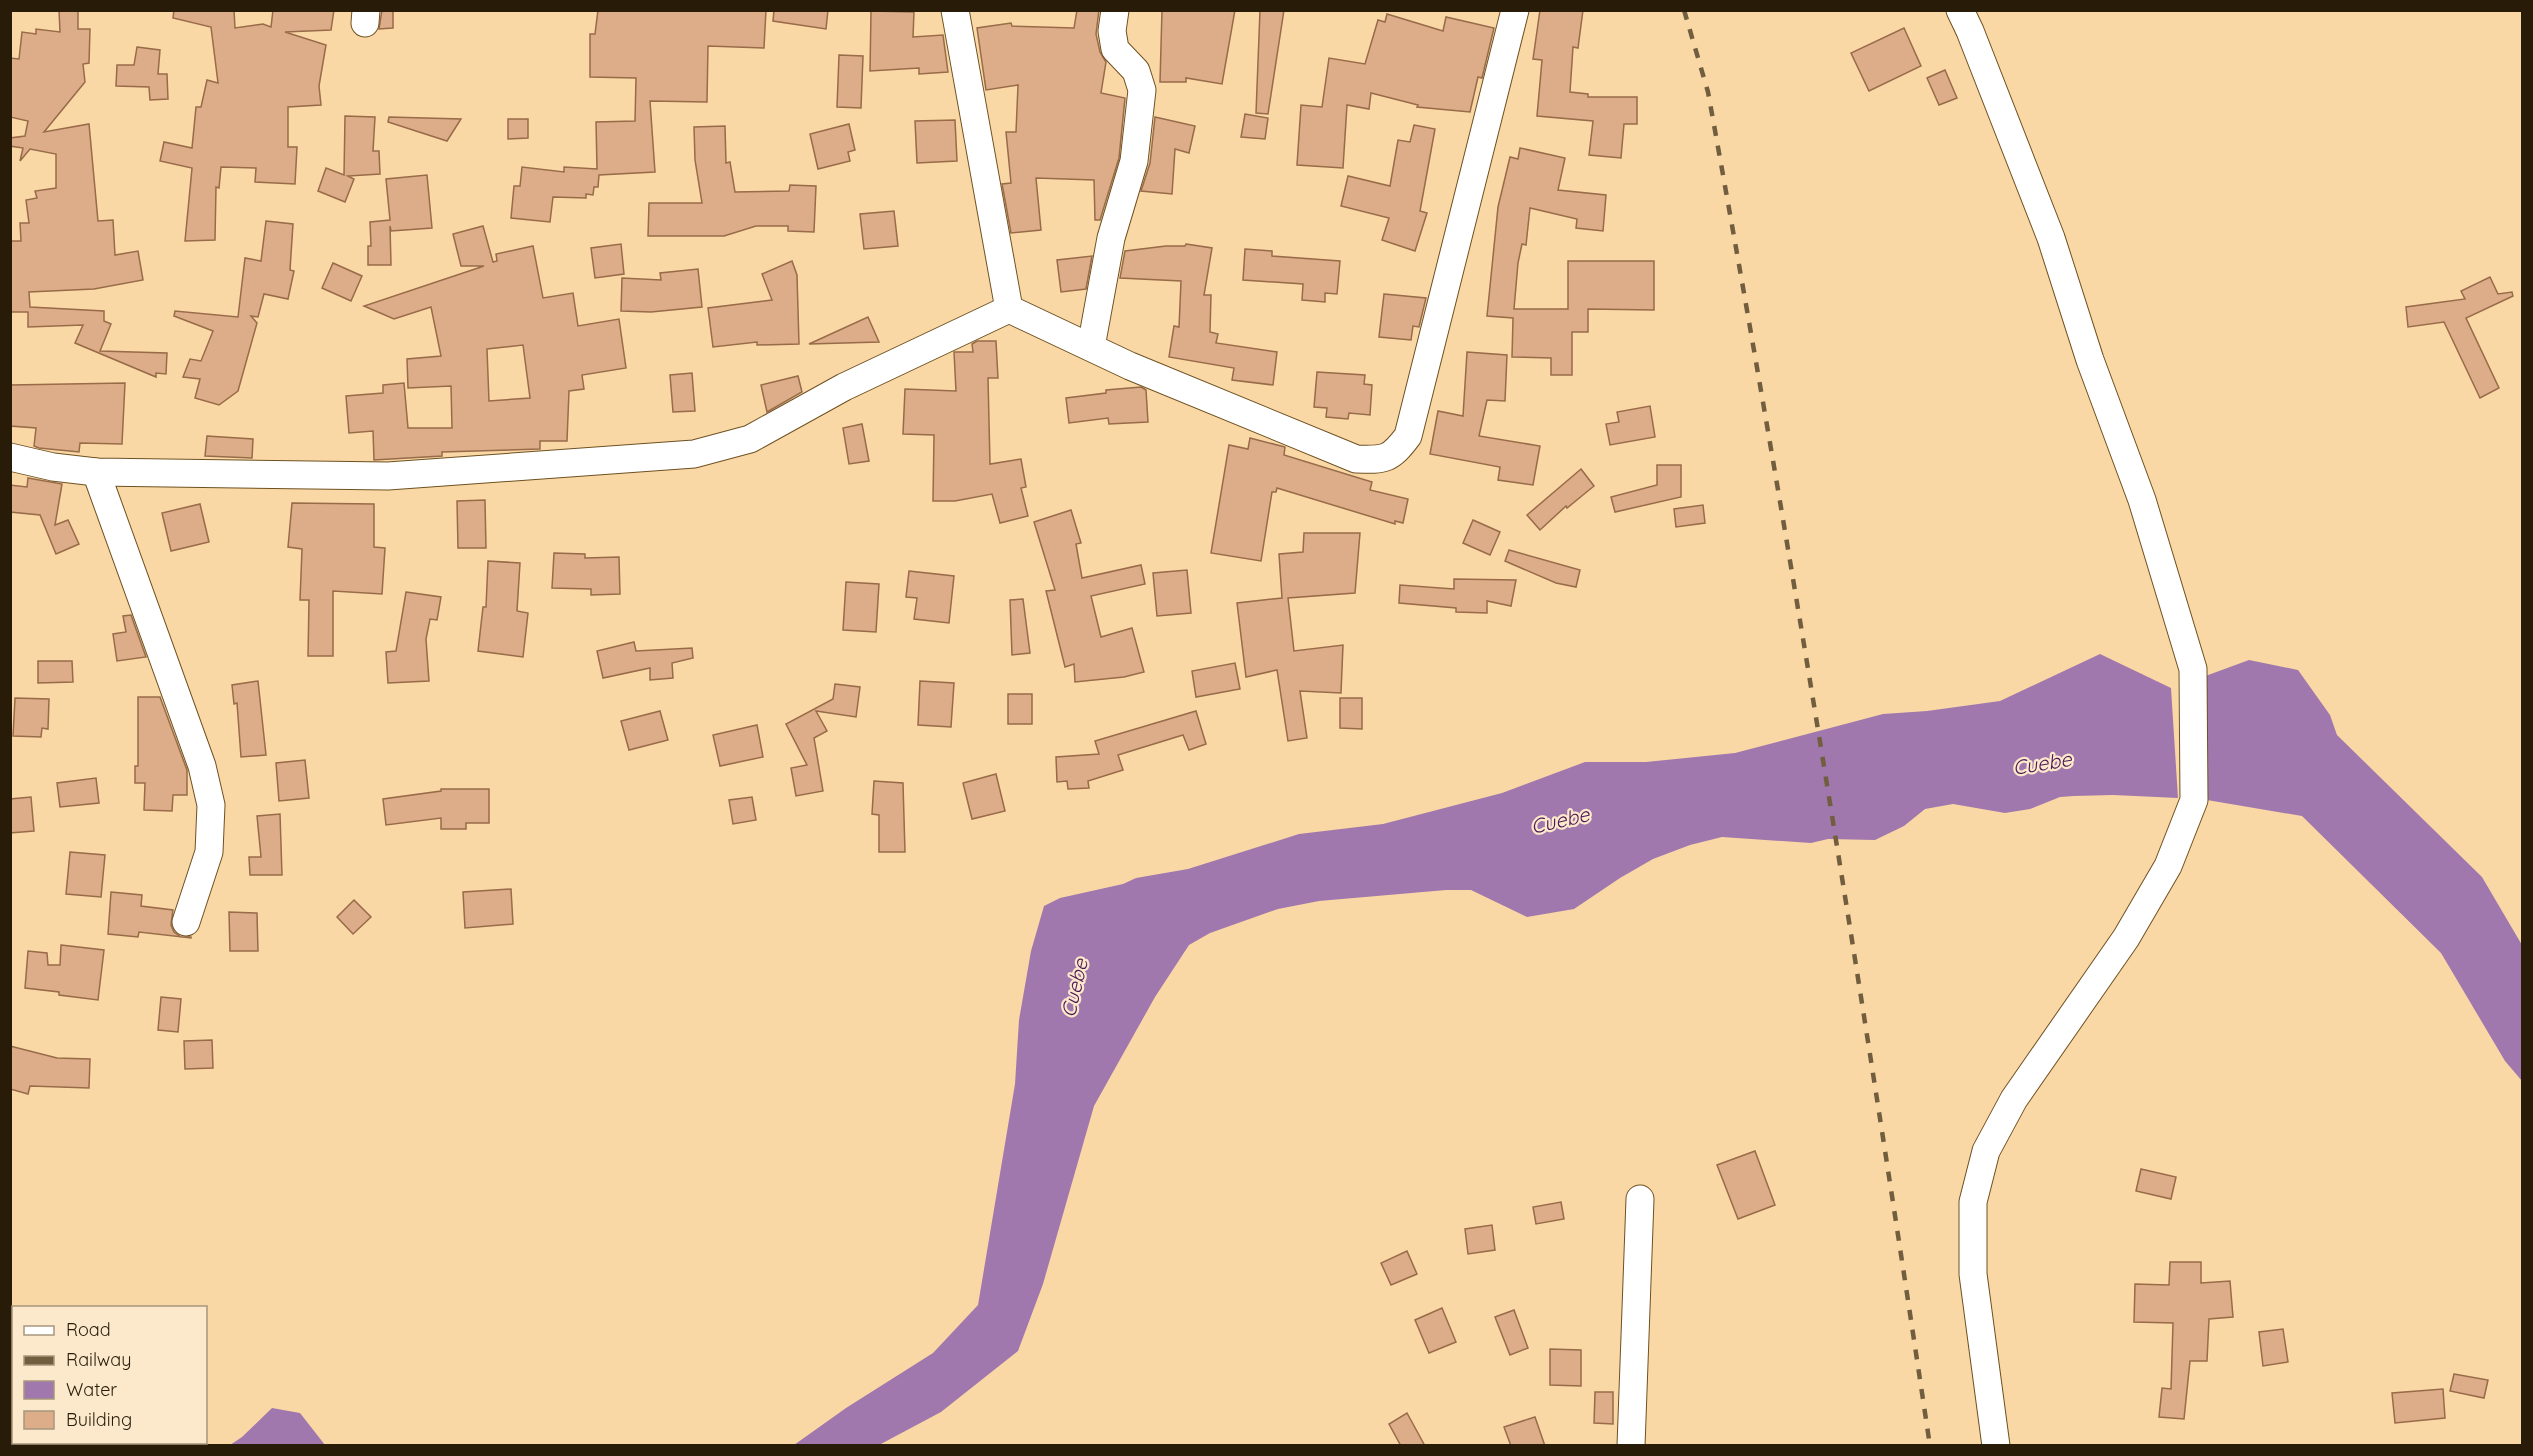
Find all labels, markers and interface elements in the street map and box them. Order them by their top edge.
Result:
water label: Cuebe [2011,746,2074,780]
water label: Cuebe [1528,801,1592,839]
water label: Cuebe [1055,956,1093,1020]
legend [12,1306,207,1444]
text: Road [66,1318,111,1341]
text: Railway [66,1348,132,1371]
text: Water [66,1378,117,1401]
text: Building [66,1408,132,1431]

